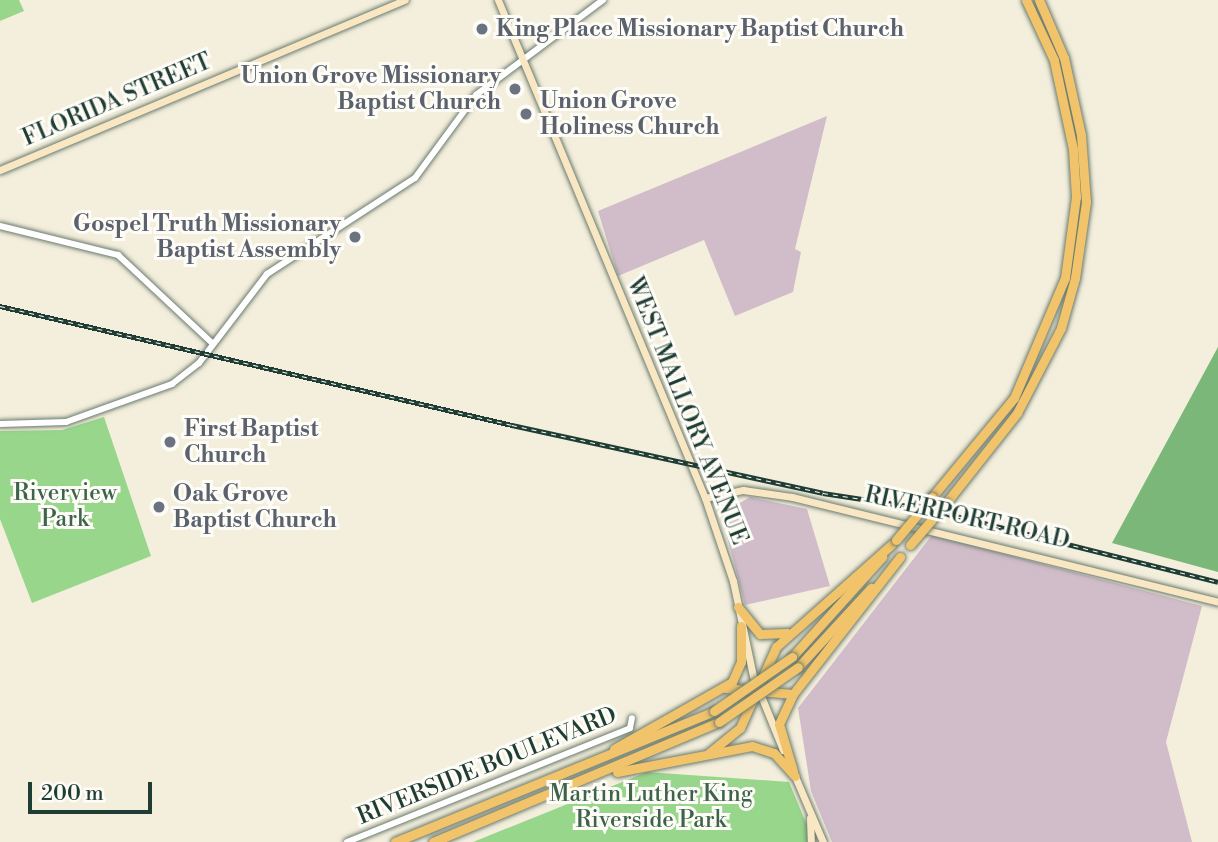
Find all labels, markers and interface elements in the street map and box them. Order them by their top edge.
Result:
place label: King Place Missionary Baptist Church [496,15,904,43]
marker: King Place Missionary Baptist Church [474,21,490,37]
street label: FLORIDA STREET [18,48,216,152]
place label: Union Grove Missionary Baptist Church [241,62,501,116]
marker: Union Grove Missionary Baptist Church [507,81,523,97]
place label: Union Grove Holiness Church [540,87,719,141]
marker: Union Grove Holiness Church [518,106,534,122]
place label: Gospel Truth Missionary Baptist Assembly [73,210,341,264]
marker: Gospel Truth Missionary Baptist Assembly [347,229,363,245]
street label: WEST MALLORY AVENUE [621,273,753,549]
place label: First Baptist Church [184,415,318,469]
marker: First Baptist Church [162,434,178,450]
park label: Riverview Park [13,479,117,533]
place label: Oak Grove Baptist Church [173,480,337,534]
street label: RIVERPORT ROAD [862,481,1072,555]
marker: Oak Grove Baptist Church [151,499,167,515]
street label: RIVERSIDE BOULEVARD [353,701,621,831]
scale bar [32,768,156,812]
park label: Martin Luther King Riverside Park [549,780,753,834]
text: 200 m [41,781,104,807]

